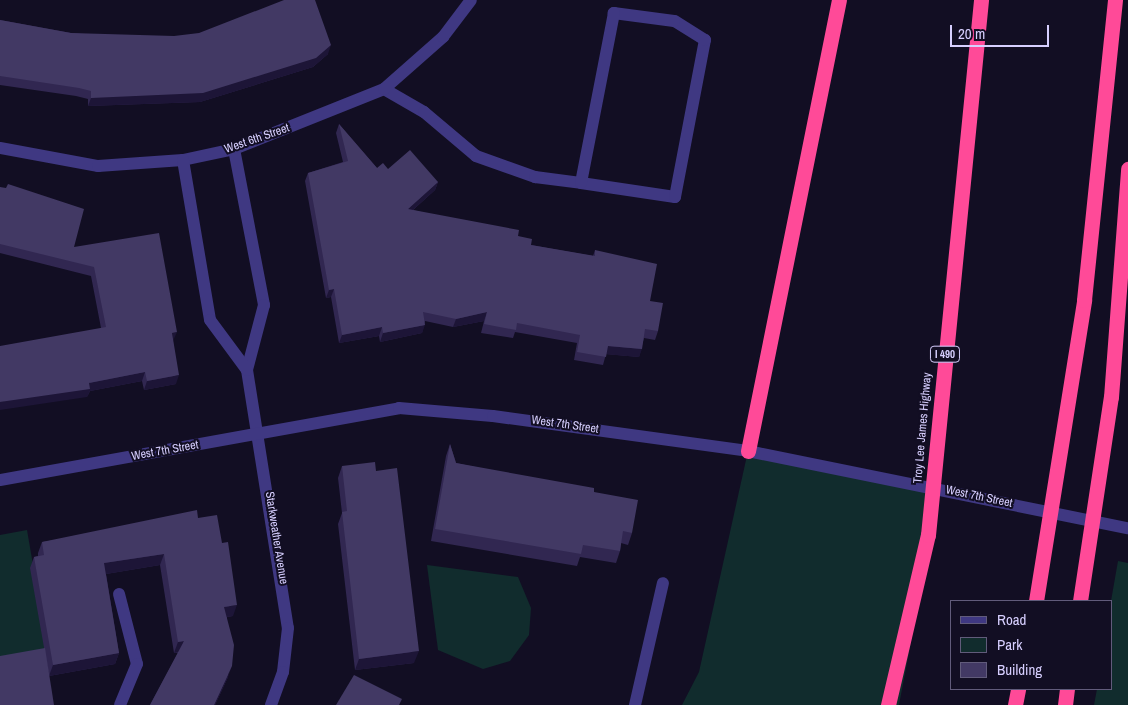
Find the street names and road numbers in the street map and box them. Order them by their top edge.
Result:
street label: West 6th Street [223,121,291,157]
road number: I 490 [929,346,961,362]
street label: Troy Lee James Highway [911,372,935,484]
street label: West 7th Street [530,413,600,437]
street label: West 7th Street [130,438,200,464]
street label: West 7th Street [944,483,1014,511]
street label: Starkweather Avenue [262,490,290,586]

